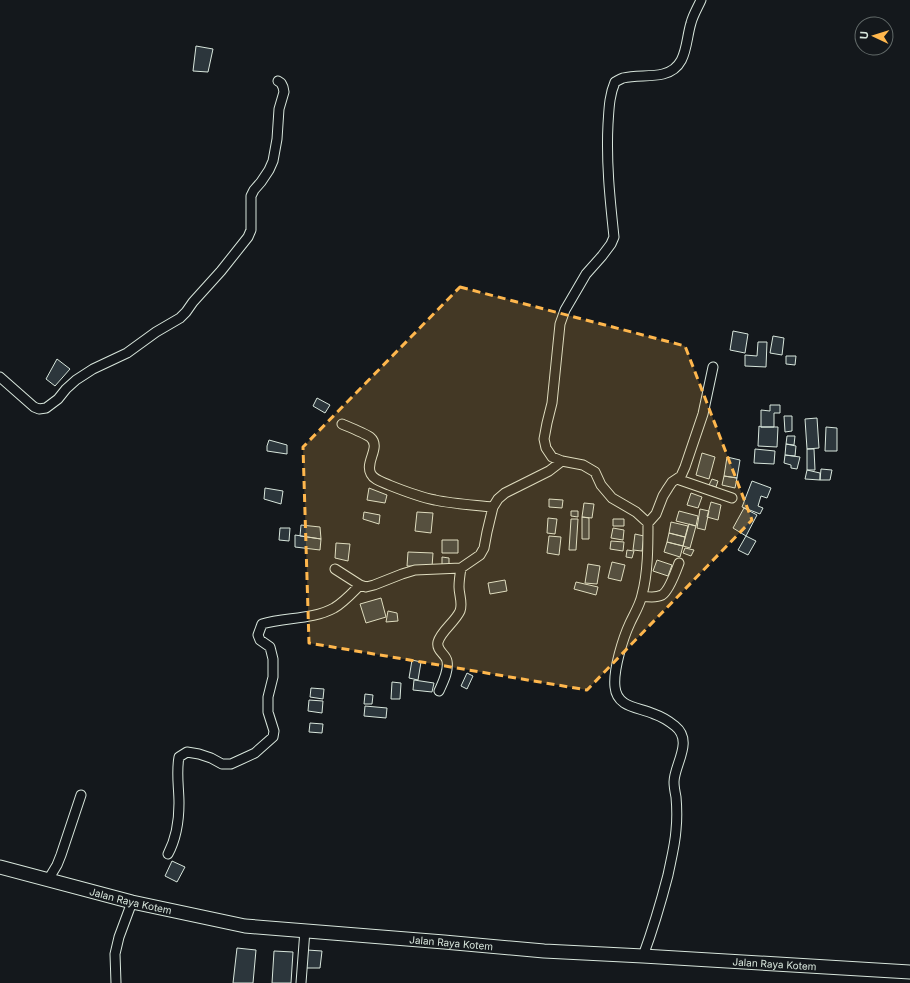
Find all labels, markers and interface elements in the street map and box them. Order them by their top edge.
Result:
north arrow [854,16,894,56]
text: U [857,31,871,40]
street label: Jalan Raya Kotem [88,885,173,916]
street label: Jalan Raya Kotem [409,933,494,952]
street label: Jalan Raya Kotem [732,955,817,972]

